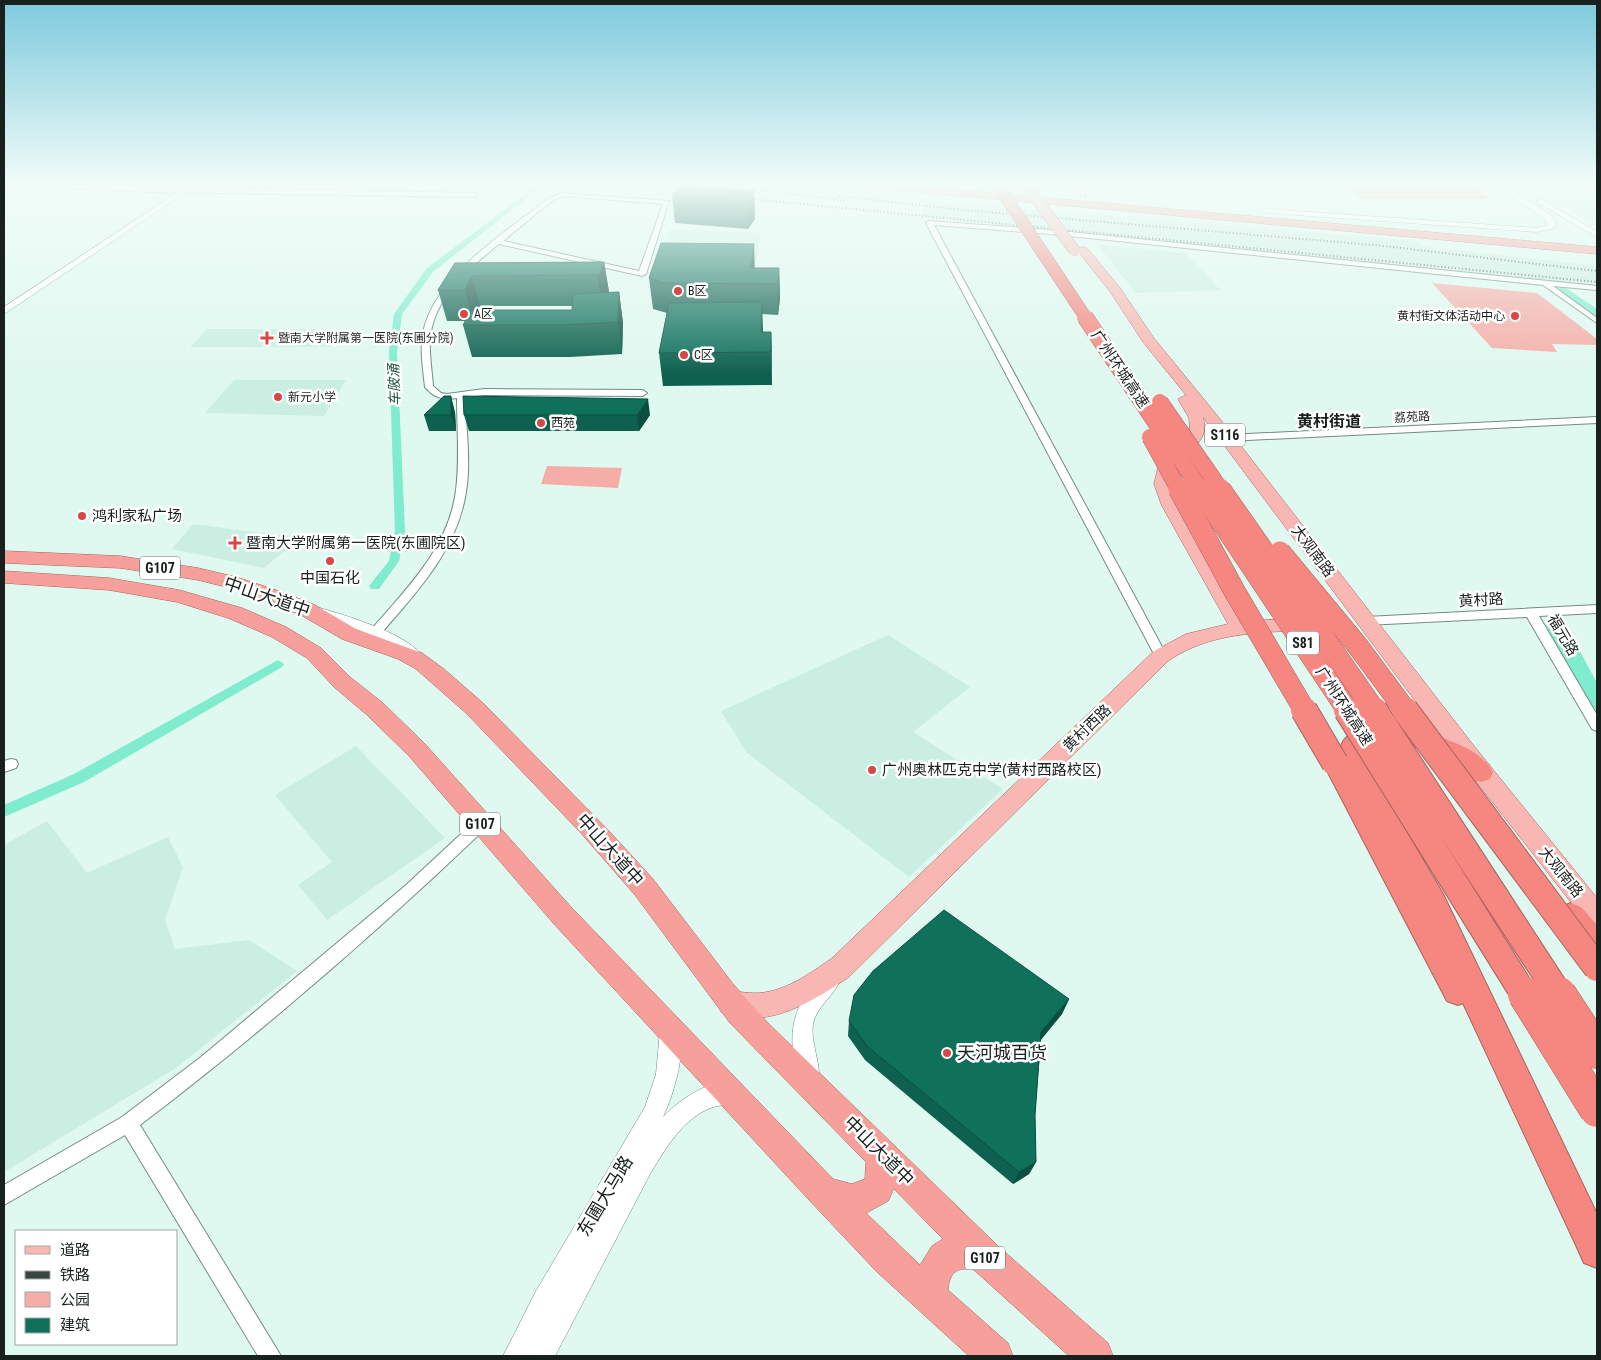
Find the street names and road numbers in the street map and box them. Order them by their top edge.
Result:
street label: 广州环城高速 [1087,327,1153,411]
street label: 荔苑路 [1394,409,1430,425]
road number: S116 [1205,424,1245,446]
street label: 大观南路 [1288,522,1338,580]
road number: G107 [140,556,180,580]
street label: 中山大道中 [221,572,313,621]
street label: 黄村路 [1458,590,1504,610]
street label: 福元路 [1544,611,1582,659]
road number: S81 [1287,632,1319,654]
street label: 广州环城高速 [1312,663,1376,749]
street label: 黄村西路 [1059,701,1115,755]
street label: 中山大道中 [572,809,648,890]
road number: G107 [460,812,500,836]
street label: 大观南路 [1535,843,1587,901]
street label: 中山大道中 [840,1111,919,1190]
street label: 东圃大马路 [572,1152,637,1240]
road number: G107 [965,1246,1005,1270]

